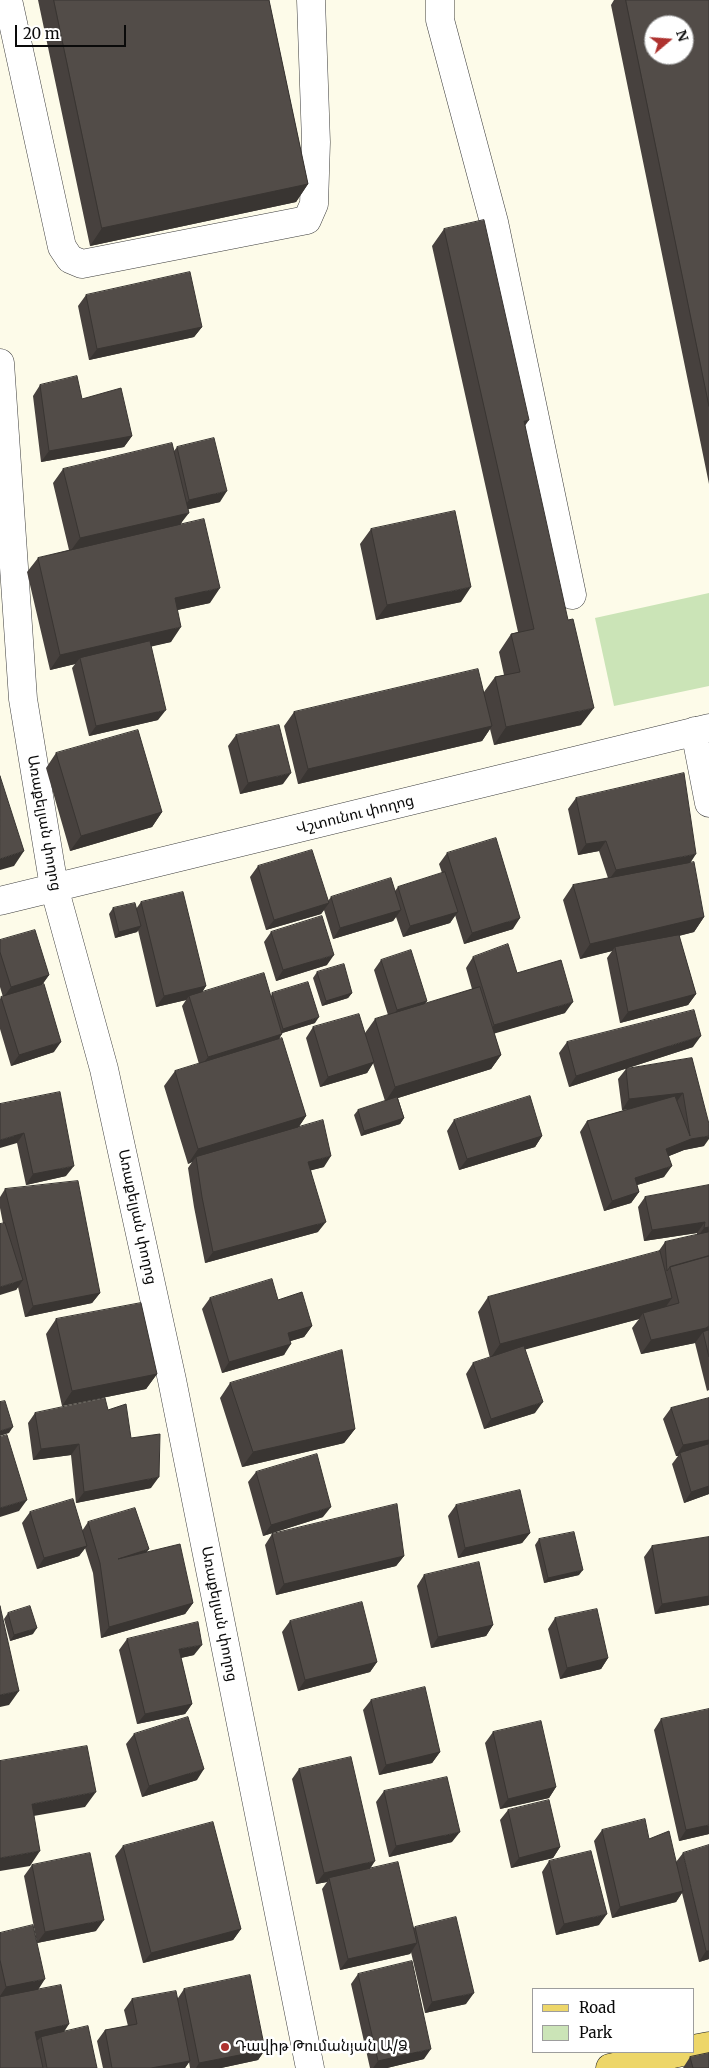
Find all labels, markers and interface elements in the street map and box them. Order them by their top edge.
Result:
scale bar [18,15,129,47]
north arrow [644,15,694,65]
text: 20 m [23,24,60,43]
text: N [672,28,693,44]
street label: Առաքելյան փողոց [23,754,65,892]
street label: Վշտունու փողոց [294,792,416,838]
street label: Առաքելյան փողոց [114,1148,160,1286]
street label: Առաքելյան փողոց [197,1545,241,1683]
legend [532,1988,694,2053]
text: Road [579,1998,615,2017]
text: Park [579,2023,612,2042]
place label: Դավիթ Թումանյան Ա/Ձ [235,2038,408,2056]
marker: Դավիթ Թումանյան Ա/Ձ [219,2041,231,2053]

